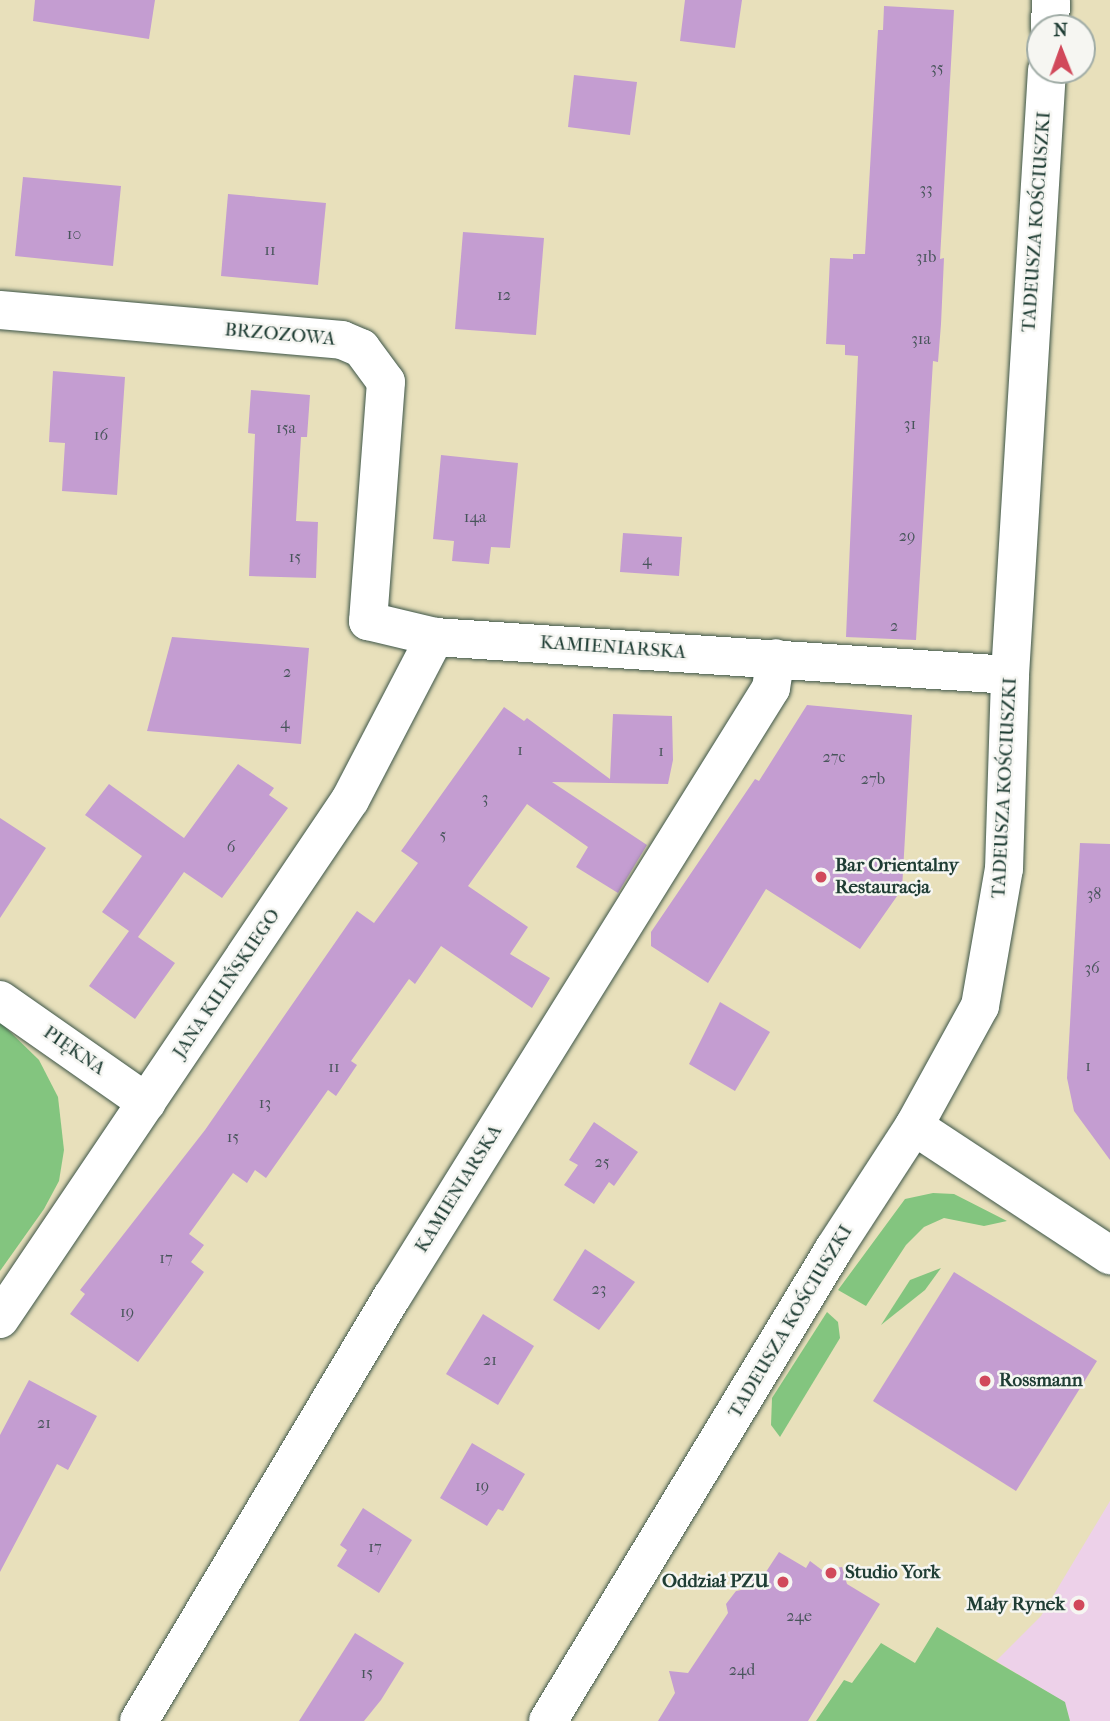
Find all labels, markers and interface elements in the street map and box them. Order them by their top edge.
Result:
north arrow [1026,14,1096,84]
text: N [1053,19,1068,41]
house number: 35 [930,58,944,78]
street label: TADEUSZA KOŚCIUSZKI [1018,111,1056,333]
house number: 33 [919,179,933,199]
house number: 10 [67,224,81,244]
house number: 11 [264,240,276,260]
house number: 31b [916,247,936,267]
house number: 12 [497,285,511,305]
street label: BRZOZOWA [224,319,336,351]
house number: 31a [911,329,931,349]
house number: 31 [904,414,916,434]
house number: 15a [276,418,296,438]
house number: 16 [94,425,108,445]
house number: 14a [464,507,486,527]
house number: 29 [899,526,915,546]
house number: 15 [289,547,301,567]
house number: 4 [642,550,652,570]
house number: 2 [890,616,898,636]
street label: KAMIENIARSKA [539,632,687,664]
house number: 2 [283,662,291,682]
street label: TADEUSZA KOŚCIUSZKI [988,677,1022,899]
house number: 4 [280,713,290,733]
house number: 1 [517,740,523,760]
house number: 1 [658,741,664,761]
house number: 27c [822,747,846,767]
house number: 27b [861,769,885,789]
house number: 3 [482,788,488,808]
house number: 5 [440,825,446,845]
house number: 6 [227,837,235,857]
place label: Bar Orientalny Restauracja [835,855,959,899]
marker: Bar Orientalny Restauracja [813,869,829,885]
house number: 38 [1087,884,1101,904]
street label: JANA KILIŃSKIEGO [169,905,285,1063]
house number: 36 [1084,958,1100,978]
street label: PIĘKNA [39,1021,109,1081]
house number: 1 [1085,1056,1091,1076]
house number: 11 [328,1057,340,1077]
house number: 13 [259,1093,271,1113]
street label: KAMIENIARSKA [411,1121,507,1257]
house number: 15 [227,1127,239,1147]
house number: 25 [594,1152,610,1172]
street label: TADEUSZA KOŚCIUSZKI [724,1221,858,1423]
house number: 17 [159,1248,173,1268]
house number: 23 [592,1279,606,1299]
house number: 19 [120,1302,134,1322]
house number: 21 [483,1350,497,1370]
place label: Rossmann [999,1370,1083,1392]
marker: Rossmann [977,1373,993,1389]
house number: 21 [37,1413,51,1433]
house number: 19 [475,1476,489,1496]
house number: 17 [368,1537,382,1557]
place label: Studio York [845,1562,940,1584]
marker: Studio York [823,1565,839,1581]
place label: Oddział PZU [662,1571,769,1593]
marker: Oddział PZU [775,1574,791,1590]
place label: Mały Rynek [967,1594,1065,1616]
marker: Mały Rynek [1071,1597,1087,1613]
house number: 24e [786,1606,812,1626]
house number: 24d [729,1660,755,1680]
house number: 15 [361,1663,373,1683]

